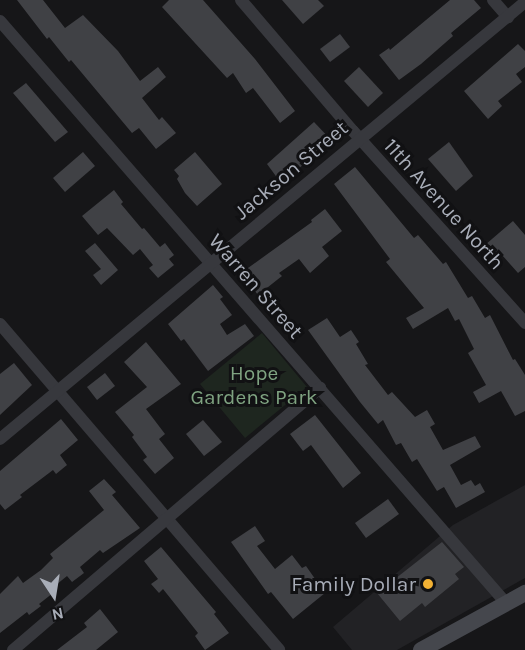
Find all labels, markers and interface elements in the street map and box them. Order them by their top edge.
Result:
street label: Jackson Street [229,115,353,225]
street label: 11th Avenue North [379,133,509,275]
street label: Warren Street [204,228,308,344]
park label: Hope Gardens Park [190,360,318,410]
north arrow [24,566,84,626]
place label: Family Dollar [291,571,416,597]
marker: Family Dollar [421,577,435,591]
text: N [50,604,65,625]

